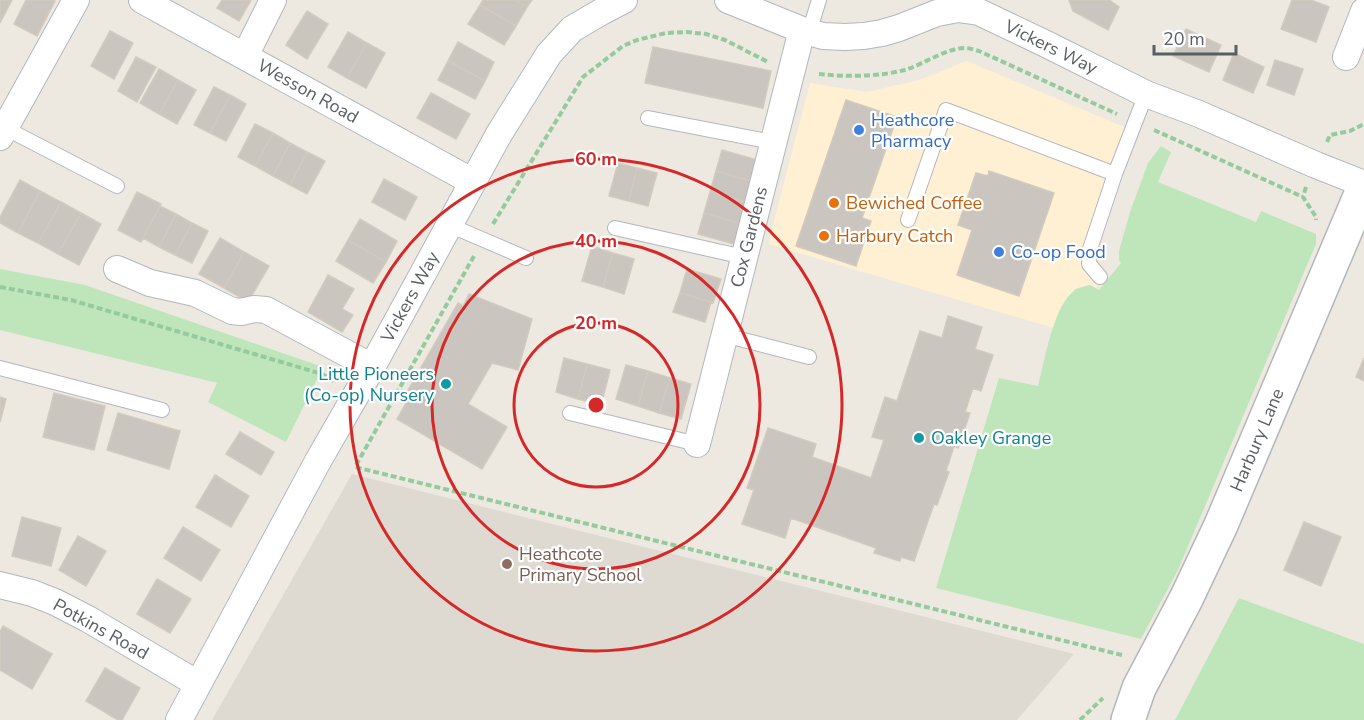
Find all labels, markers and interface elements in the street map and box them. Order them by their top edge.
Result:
street label: Vickers Way [1000,14,1102,80]
scale bar [1154,18,1236,56]
text: 20 m [1163,27,1205,51]
street label: Wesson Road [253,53,363,129]
place label: Heathcore Pharmacy [871,108,954,153]
marker: Heathcore Pharmacy [852,123,866,137]
text: 60 m [575,147,617,171]
street label: Cox Gardens [725,184,773,290]
place label: Bewiched Coffee [846,191,982,215]
marker: Bewiched Coffee [827,196,841,210]
place label: Harbury Catch [836,224,953,248]
text: 40 m [575,229,617,253]
marker: Harbury Catch [817,229,831,243]
place label: Co-op Food [1011,240,1106,264]
marker: Co-op Food [992,245,1006,259]
street label: Vickers Way [375,247,445,348]
text: 20 m [575,311,617,335]
place label: Little Pioneers (Co-op) Nursery [304,362,435,407]
marker: Little Pioneers (Co-op) Nursery [439,377,453,391]
street label: Harbury Lane [1224,385,1290,495]
centre of rings [586,395,606,415]
place label: Oakley Grange [931,426,1051,450]
marker: Oakley Grange [912,431,926,445]
place label: Heathcote Primary School [519,542,642,587]
marker: Heathcote Primary School [500,557,514,571]
street label: Potkins Road [49,593,153,665]

